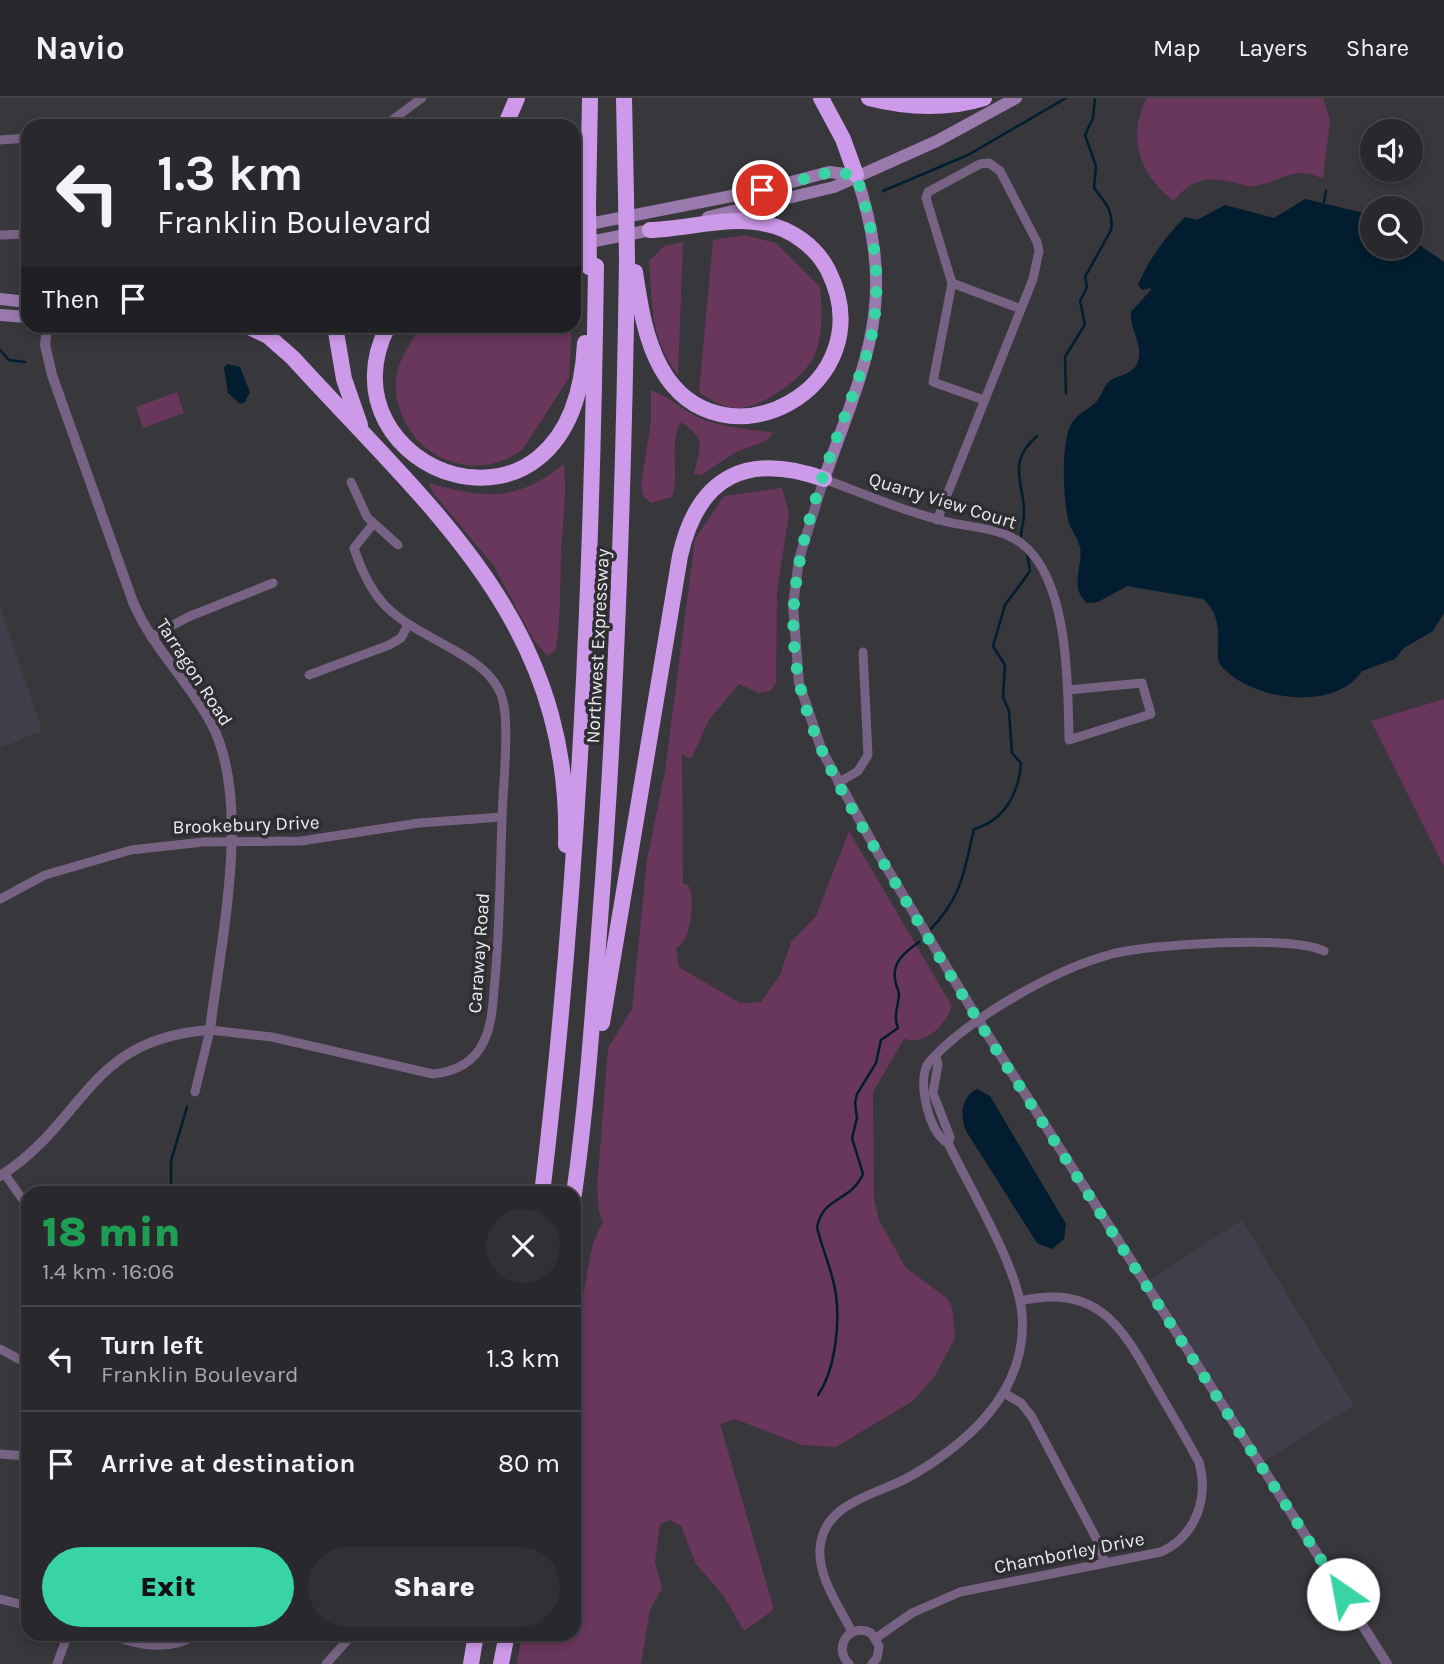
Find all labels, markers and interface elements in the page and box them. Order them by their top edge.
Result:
text: Navio [35,29,125,67]
text: Map [1153,34,1201,62]
text: Layers [1239,34,1308,62]
text: Share [1346,34,1409,62]
map controls [1360,119,1423,259]
button: sound [1360,119,1423,182]
text: 1.3 km [157,145,303,202]
icon: left [42,147,133,238]
pin [732,160,792,220]
icon: arrive [743,171,781,209]
button: search [1360,196,1423,259]
text: Franklin Boulevard [157,204,432,241]
icon: arrive [114,280,152,318]
text: Then [42,284,100,315]
street label: Quarry View Court [866,468,1019,534]
street label: Northwest Expressway [582,548,614,744]
street label: Tarragon Road [151,615,237,730]
street label: Brookebury Drive [172,811,320,839]
street label: Caraway Road [464,892,494,1014]
text: 18 min [42,1207,181,1257]
button: close [486,1209,560,1283]
text: 1.4 km · 16:06 [42,1258,174,1285]
text: Turn left [101,1330,203,1361]
icon: left [42,1340,80,1378]
text: 1.3 km [486,1343,560,1374]
text: Franklin Boulevard [101,1361,299,1388]
icon: arrive [42,1445,80,1483]
text: Arrive at destination [101,1448,355,1479]
text: 80 m [498,1448,560,1479]
street label: Chamborley Drive [992,1528,1146,1578]
button: Exit [42,1547,294,1627]
button: Share [308,1547,560,1627]
position arrow [1306,1557,1380,1631]

